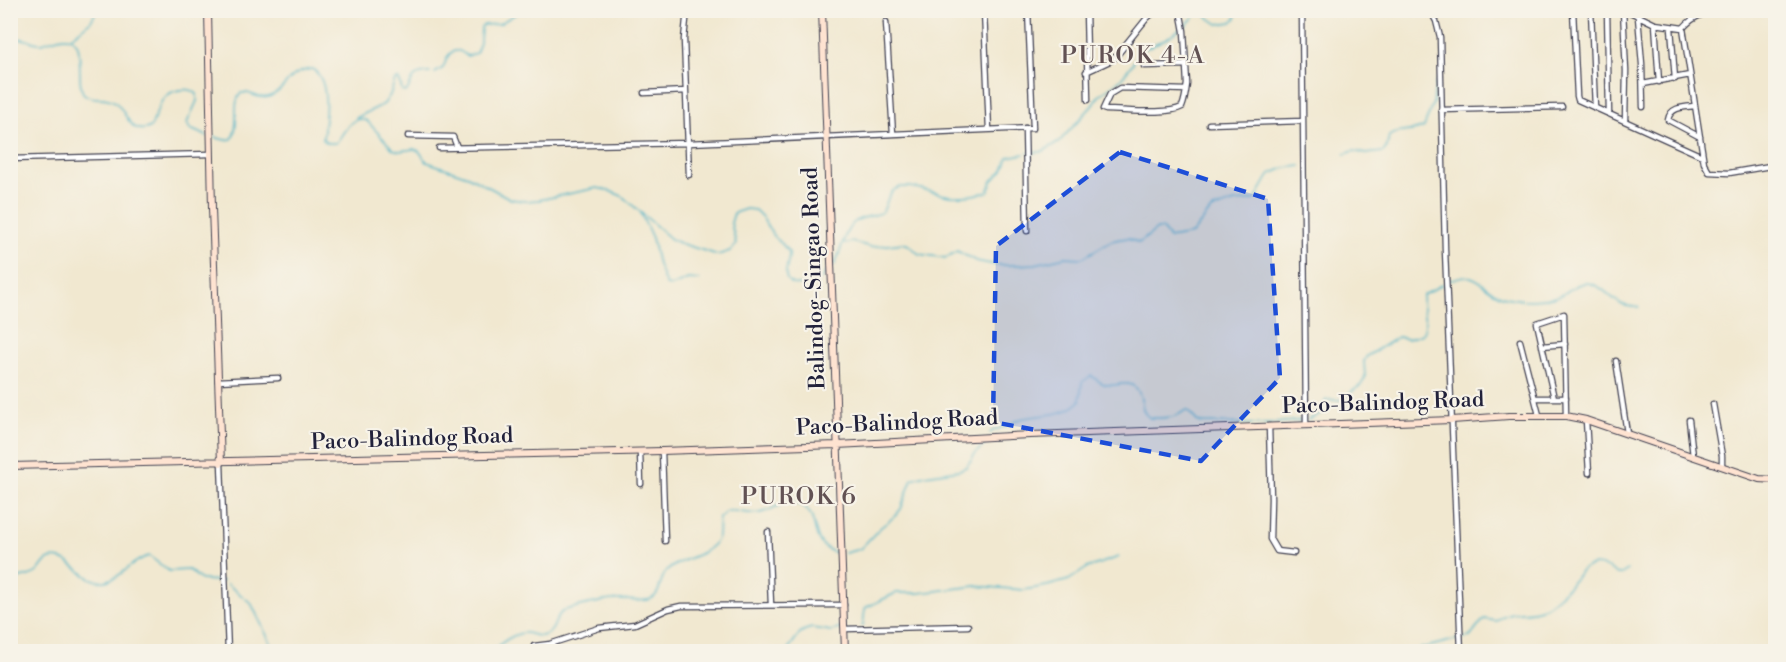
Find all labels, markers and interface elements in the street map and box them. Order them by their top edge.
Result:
district label: PUROK 4-A [1060,41,1206,71]
street label: Balindog-Singao Road [797,166,831,391]
street label: Paco-Balindog Road [1281,386,1485,420]
street label: Paco-Balindog Road [795,404,999,442]
street label: Paco-Balindog Road [310,422,514,456]
district label: PUROK 6 [741,482,857,512]

